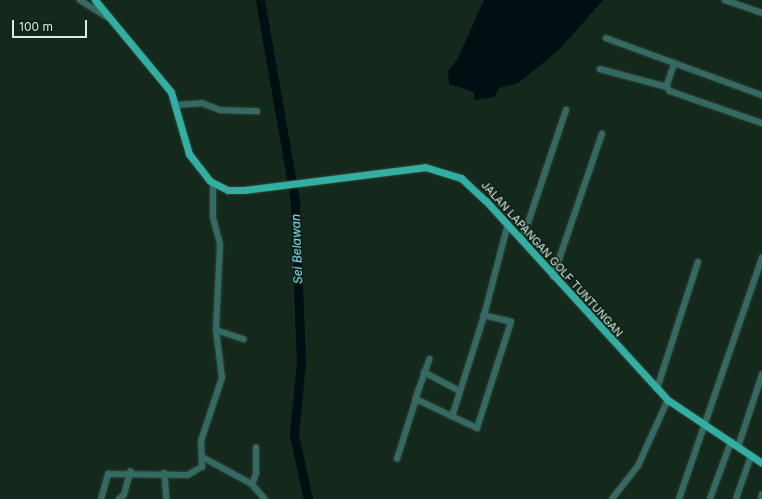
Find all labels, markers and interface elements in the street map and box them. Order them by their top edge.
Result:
scale bar [14,12,89,38]
text: 100 m [19,19,53,34]
street label: JALAN LAPANGAN GOLF TUNTUNGAN [478,178,626,340]
water label: Sei Belawan [289,214,305,284]

